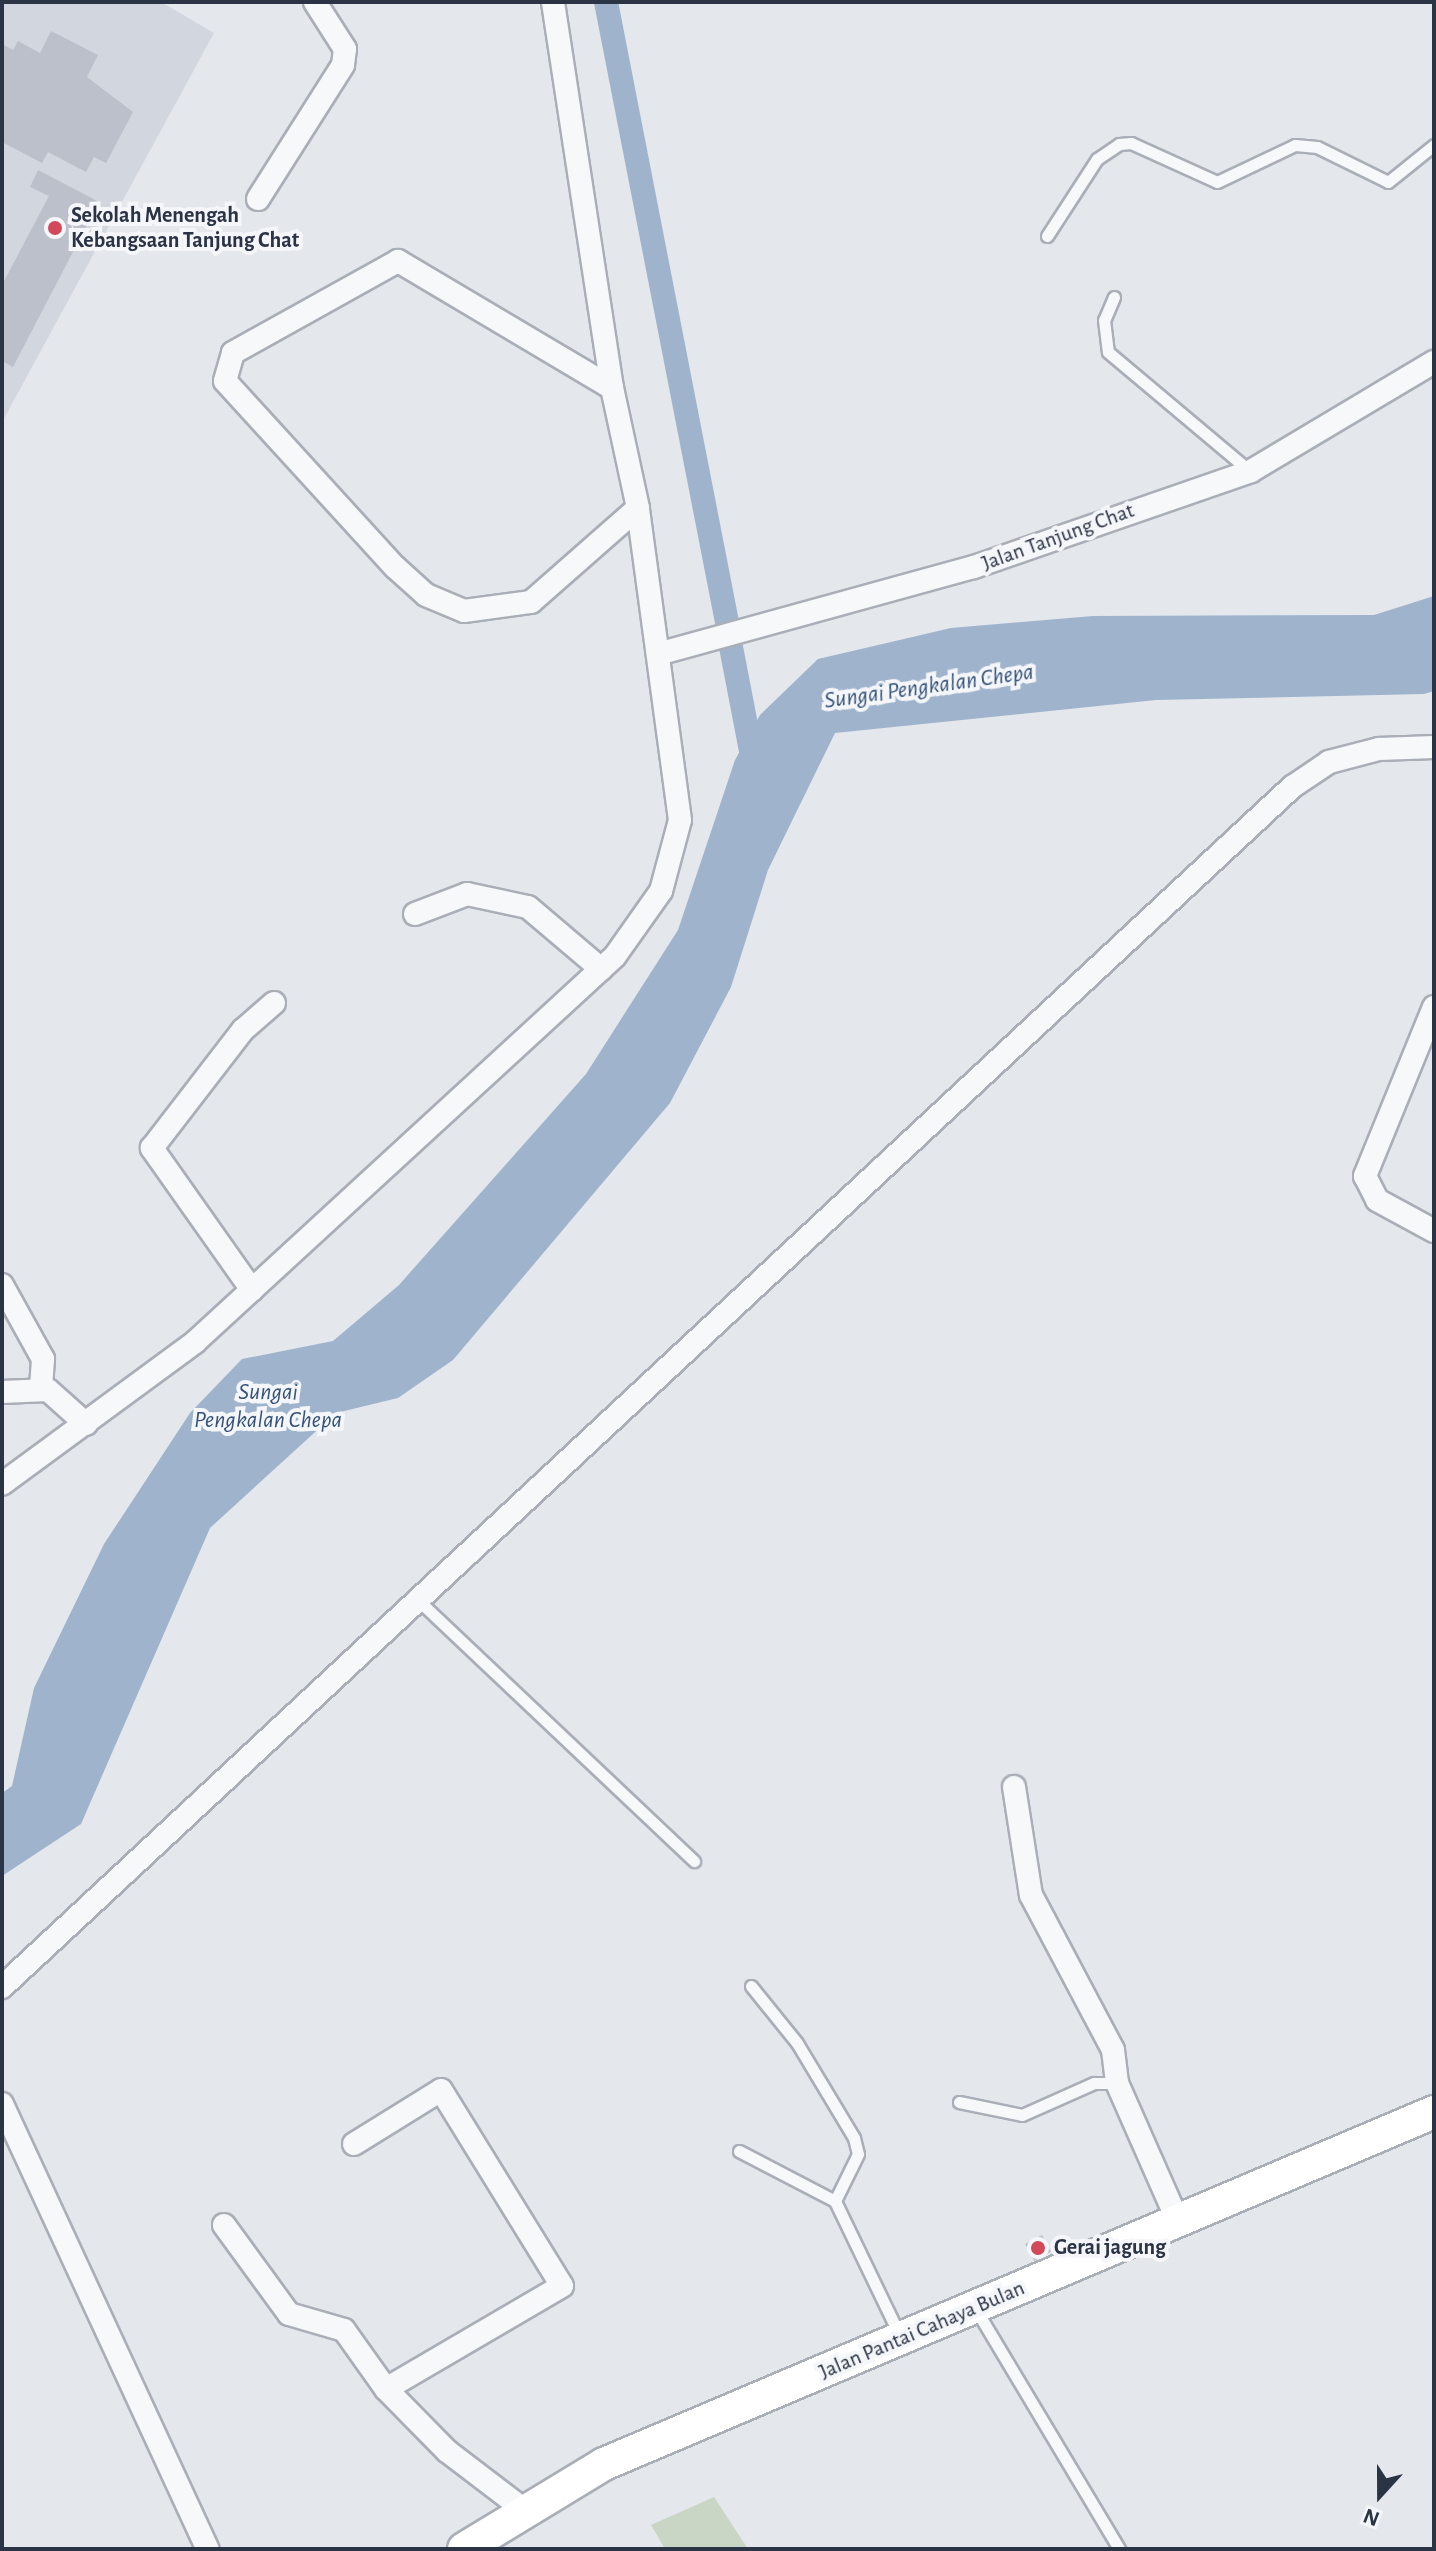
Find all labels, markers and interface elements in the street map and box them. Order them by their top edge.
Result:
place label: Sekolah Menengah Kebangsaan Tanjung Chat [71,202,299,254]
marker: Sekolah Menengah Kebangsaan Tanjung Chat [46,219,64,237]
street label: Jalan Tanjung Chat [978,497,1138,577]
water label: Sungai Pengkalan Chepa [822,658,1036,716]
water label: Sungai Pengkalan Chepa [194,1379,342,1435]
place label: Gerai jagung [1054,2235,1166,2261]
marker: Gerai jagung [1029,2239,1047,2257]
street label: Jalan Pantai Cahaya Bulan [815,2275,1029,2385]
north arrow [1340,2455,1420,2535]
text: N [1360,2504,1382,2530]

